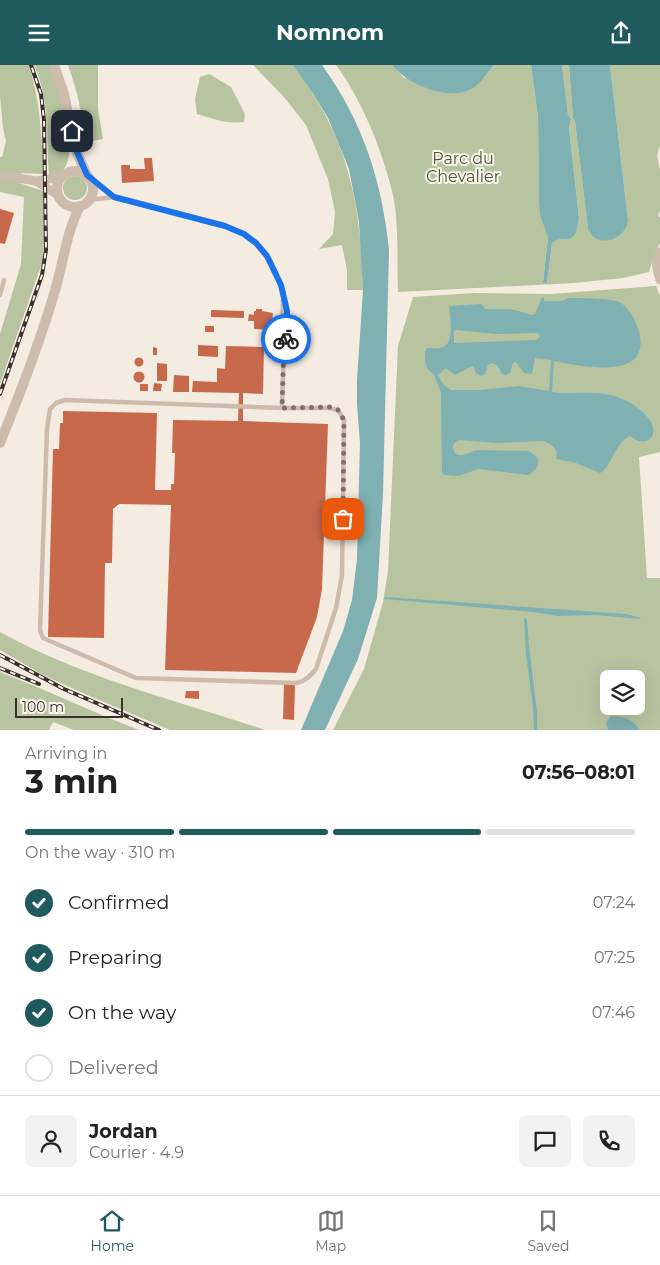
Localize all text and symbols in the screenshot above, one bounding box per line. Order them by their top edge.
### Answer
icon: menu [25,19,53,47]
text: Nomnom [276,19,384,46]
icon: share [607,19,635,47]
pin [51,110,93,152]
icon: home [58,117,86,145]
park label: Parc du Chevalier [426,149,500,186]
courier [261,314,311,364]
icon: bike [272,325,300,353]
pin [322,498,364,540]
icon: bag [329,505,357,533]
map controls [600,670,645,715]
button: layers [600,670,645,715]
scale bar [15,695,122,718]
text: 100 m [22,698,64,716]
text: Arriving in [25,744,107,763]
text: 07:56–08:01 [522,761,635,784]
text: 3 min [25,762,118,801]
text: On the way · 310 m [25,843,175,862]
icon: check [25,889,53,917]
text: Confirmed [68,891,169,914]
text: 07:24 [593,893,635,912]
icon: check [25,944,53,972]
text: Preparing [68,946,163,969]
text: 07:25 [594,948,635,967]
icon: check [25,999,53,1027]
text: On the way [68,1001,176,1024]
text: 07:46 [592,1003,635,1022]
text: Delivered [68,1056,159,1079]
button: person [25,1115,77,1167]
button: chat [519,1115,571,1167]
button: phone [583,1115,635,1167]
text: Jordan [89,1120,158,1143]
text: Courier · 4.9 [89,1143,184,1162]
tab: Home [91,1207,134,1255]
tab: Map [315,1207,346,1255]
tab: Saved [527,1207,569,1255]

